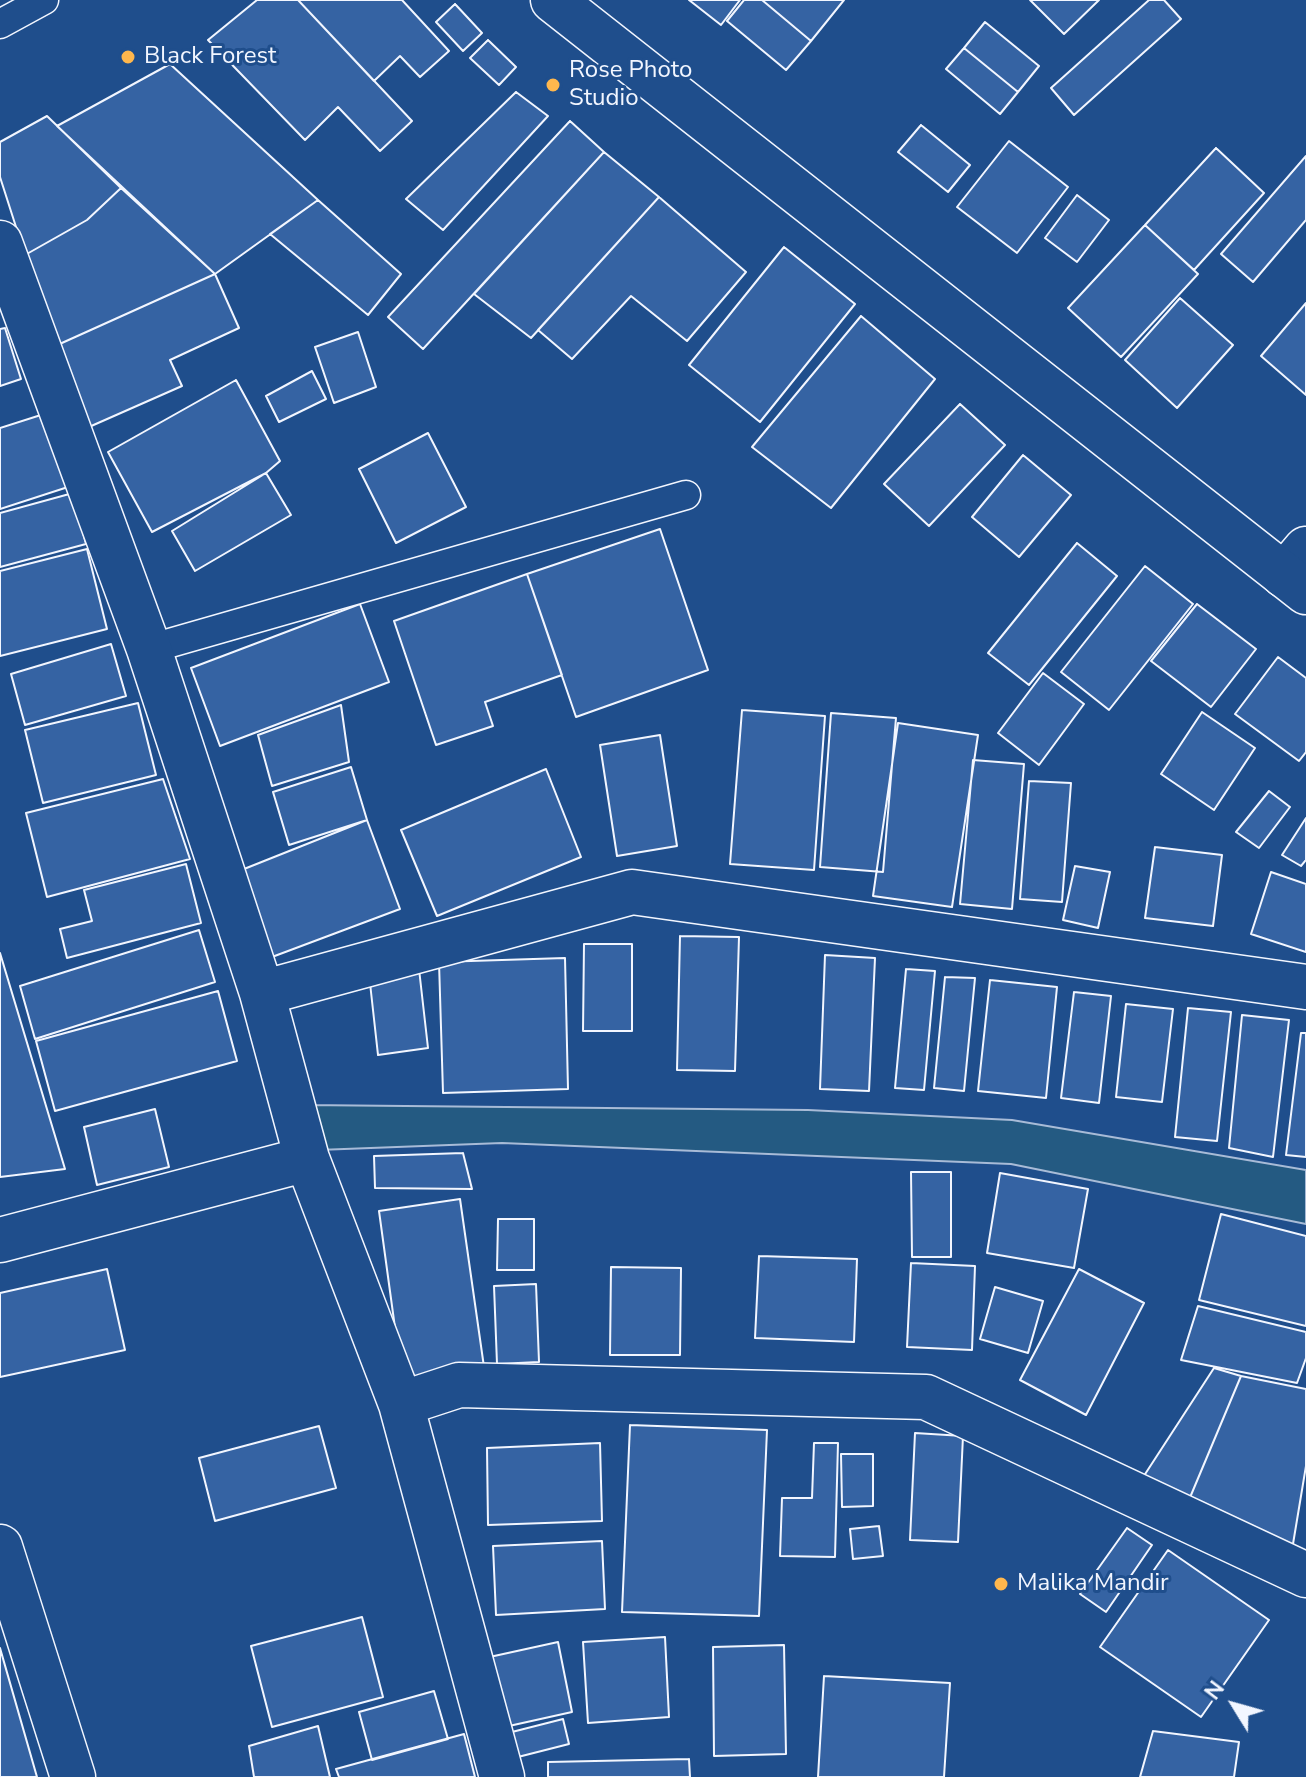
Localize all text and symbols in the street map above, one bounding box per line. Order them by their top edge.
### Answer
place label: Black Forest [144,43,276,71]
marker: Black Forest [119,48,137,66]
place label: Rose Photo Studio [569,57,692,113]
marker: Rose Photo Studio [544,76,562,94]
place label: Malika Mandir [1017,1570,1169,1598]
marker: Malika Mandir [992,1575,1010,1593]
north arrow [1194,1665,1274,1745]
text: N [1198,1675,1232,1706]

